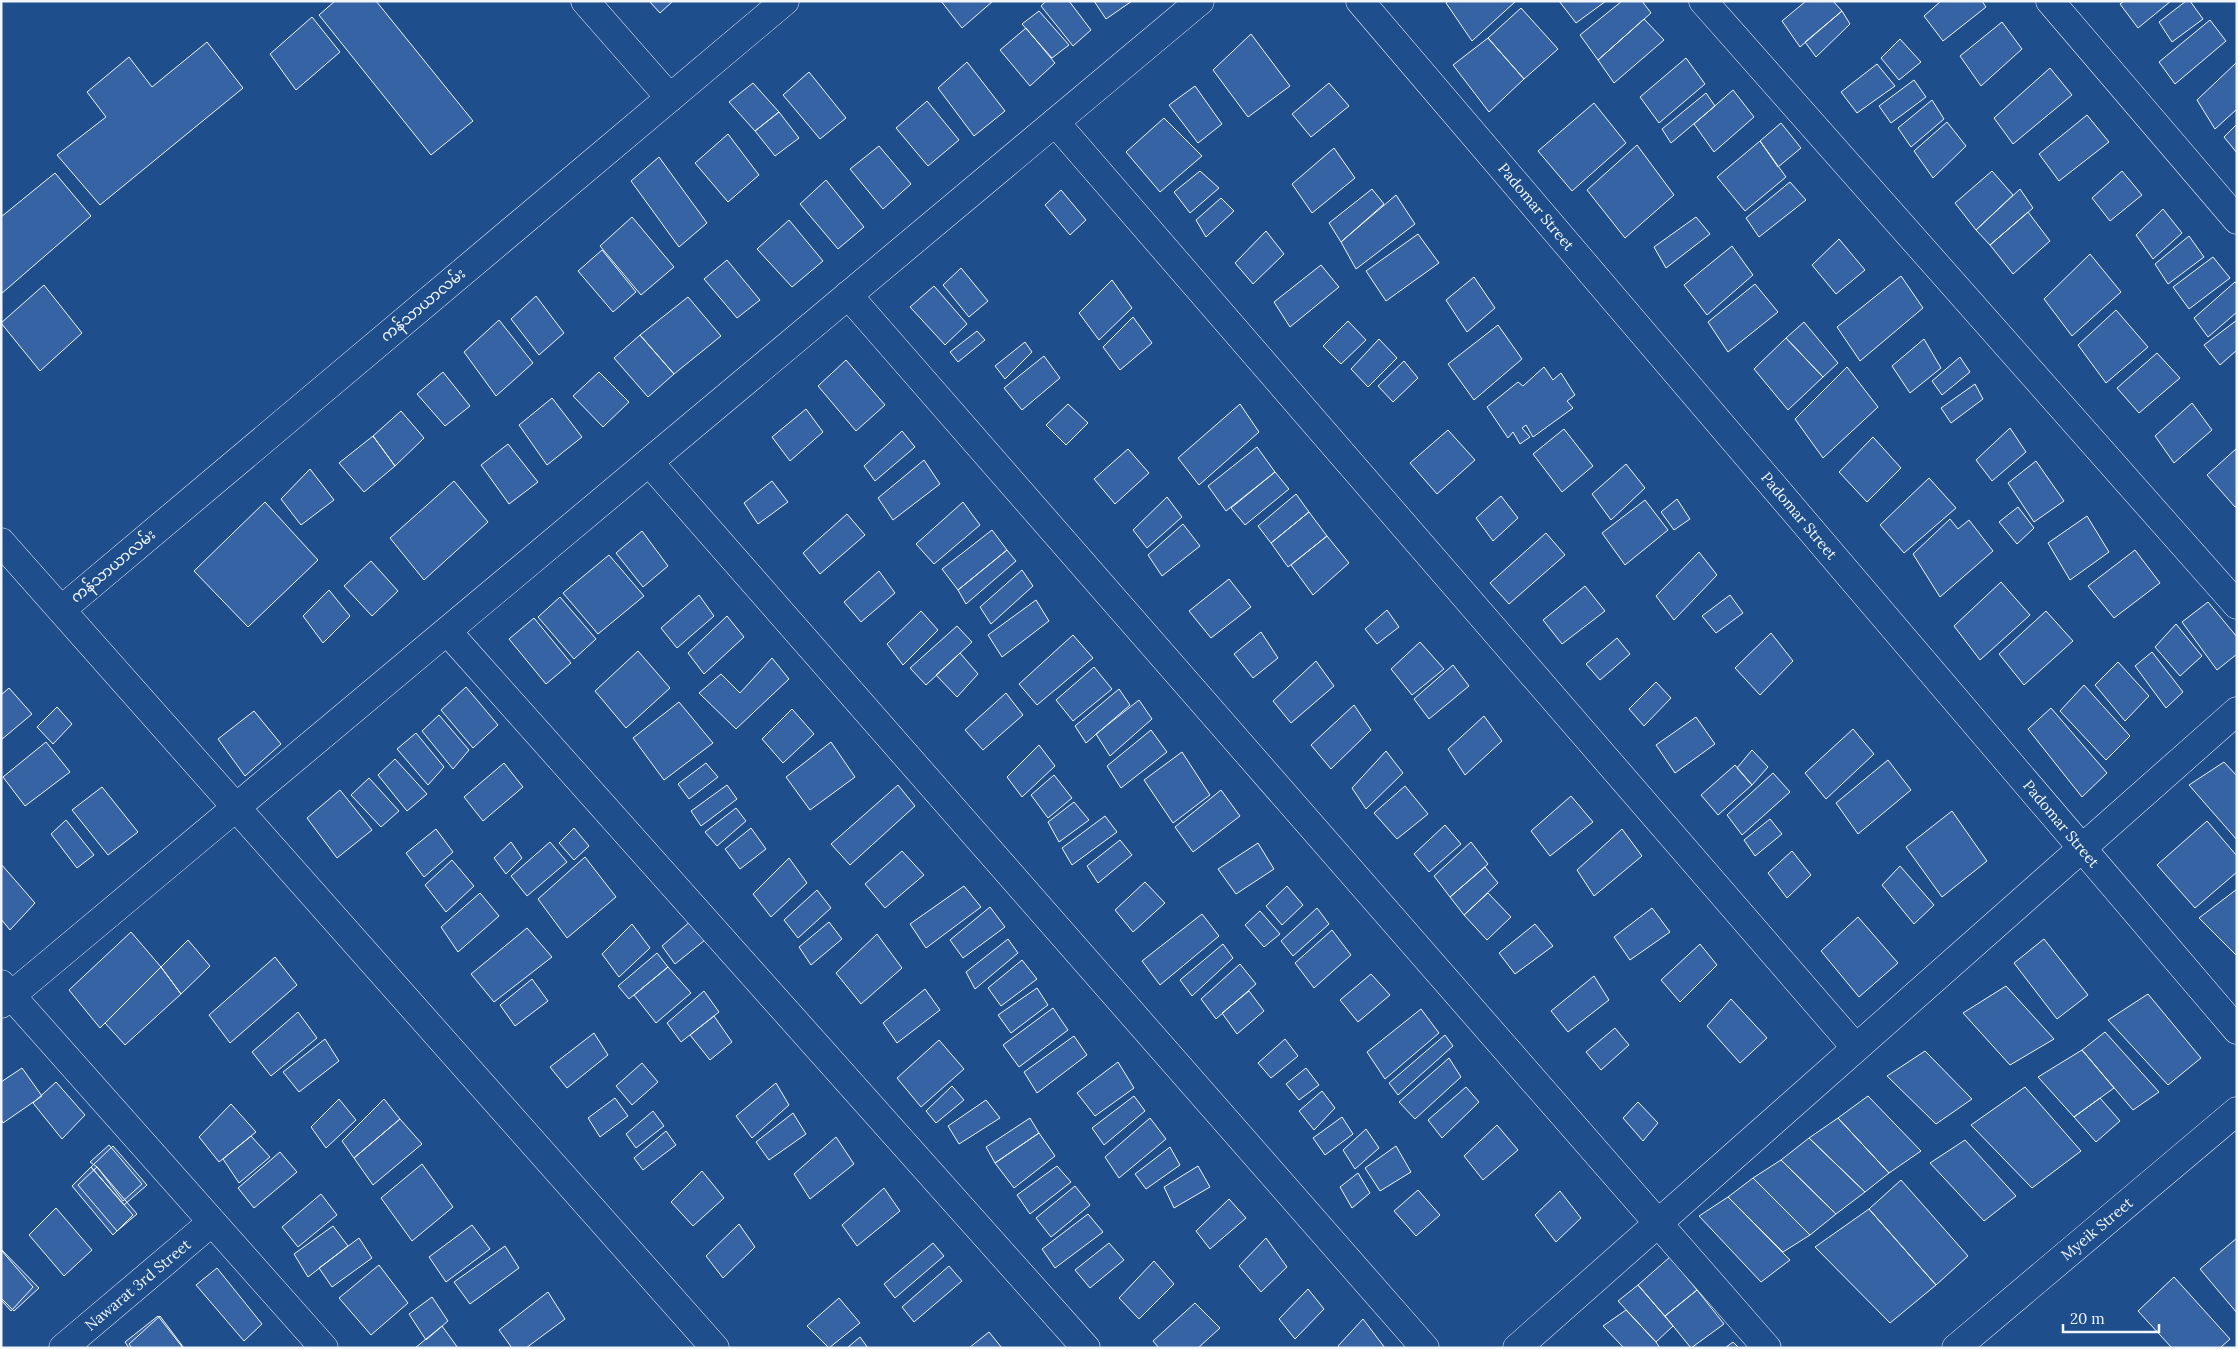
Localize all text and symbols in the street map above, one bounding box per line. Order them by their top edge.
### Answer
street label: Padomar Street [1494,159,1579,255]
street label: ကန်သာယာလမ်း [376,264,471,348]
street label: Padomar Street [1757,468,1842,564]
street label: ကန်သာယာလမ်း [66,525,161,609]
street label: Padomar Street [2019,776,2104,872]
street label: Myeik Street [2057,1193,2137,1264]
street label: Nawarat 3rd Street [81,1235,195,1334]
scale bar [2063,1302,2159,1334]
text: 20 m [2070,1309,2105,1328]

